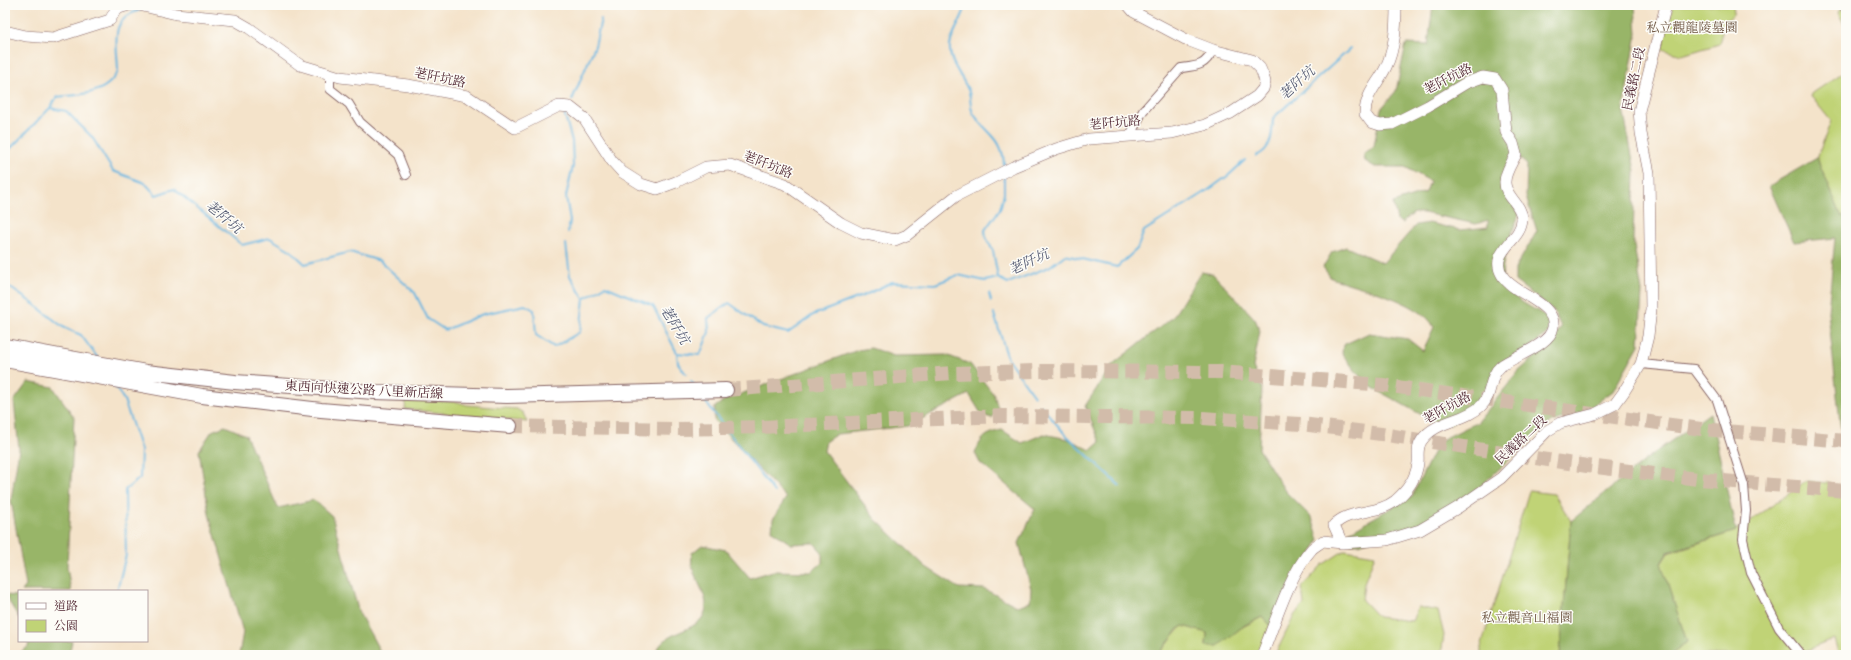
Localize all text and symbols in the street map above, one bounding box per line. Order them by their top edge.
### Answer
park label: 私立觀龍陵墓園 [1646,20,1738,36]
street label: 民義路二段 [1619,46,1649,112]
street label: 荖阡坑路 [1421,60,1475,98]
water label: 荖阡坑 [1276,61,1320,103]
street label: 荖阡坑路 [413,65,467,91]
street label: 荖阡坑路 [1088,113,1142,133]
street label: 荖阡坑路 [741,148,795,182]
water label: 荖阡坑 [202,197,247,238]
water label: 荖阡坑 [1006,245,1053,279]
water label: 荖阡坑 [657,303,694,349]
street label: 東西向快速公路 八里新店線 [284,378,444,402]
street label: 荖阡坑路 [1420,388,1474,428]
street label: 民義路二段 [1492,412,1550,468]
legend [18,590,148,642]
text: 道路 [54,599,78,614]
park label: 私立觀音山福園 [1481,610,1573,626]
text: 公園 [54,619,78,634]

